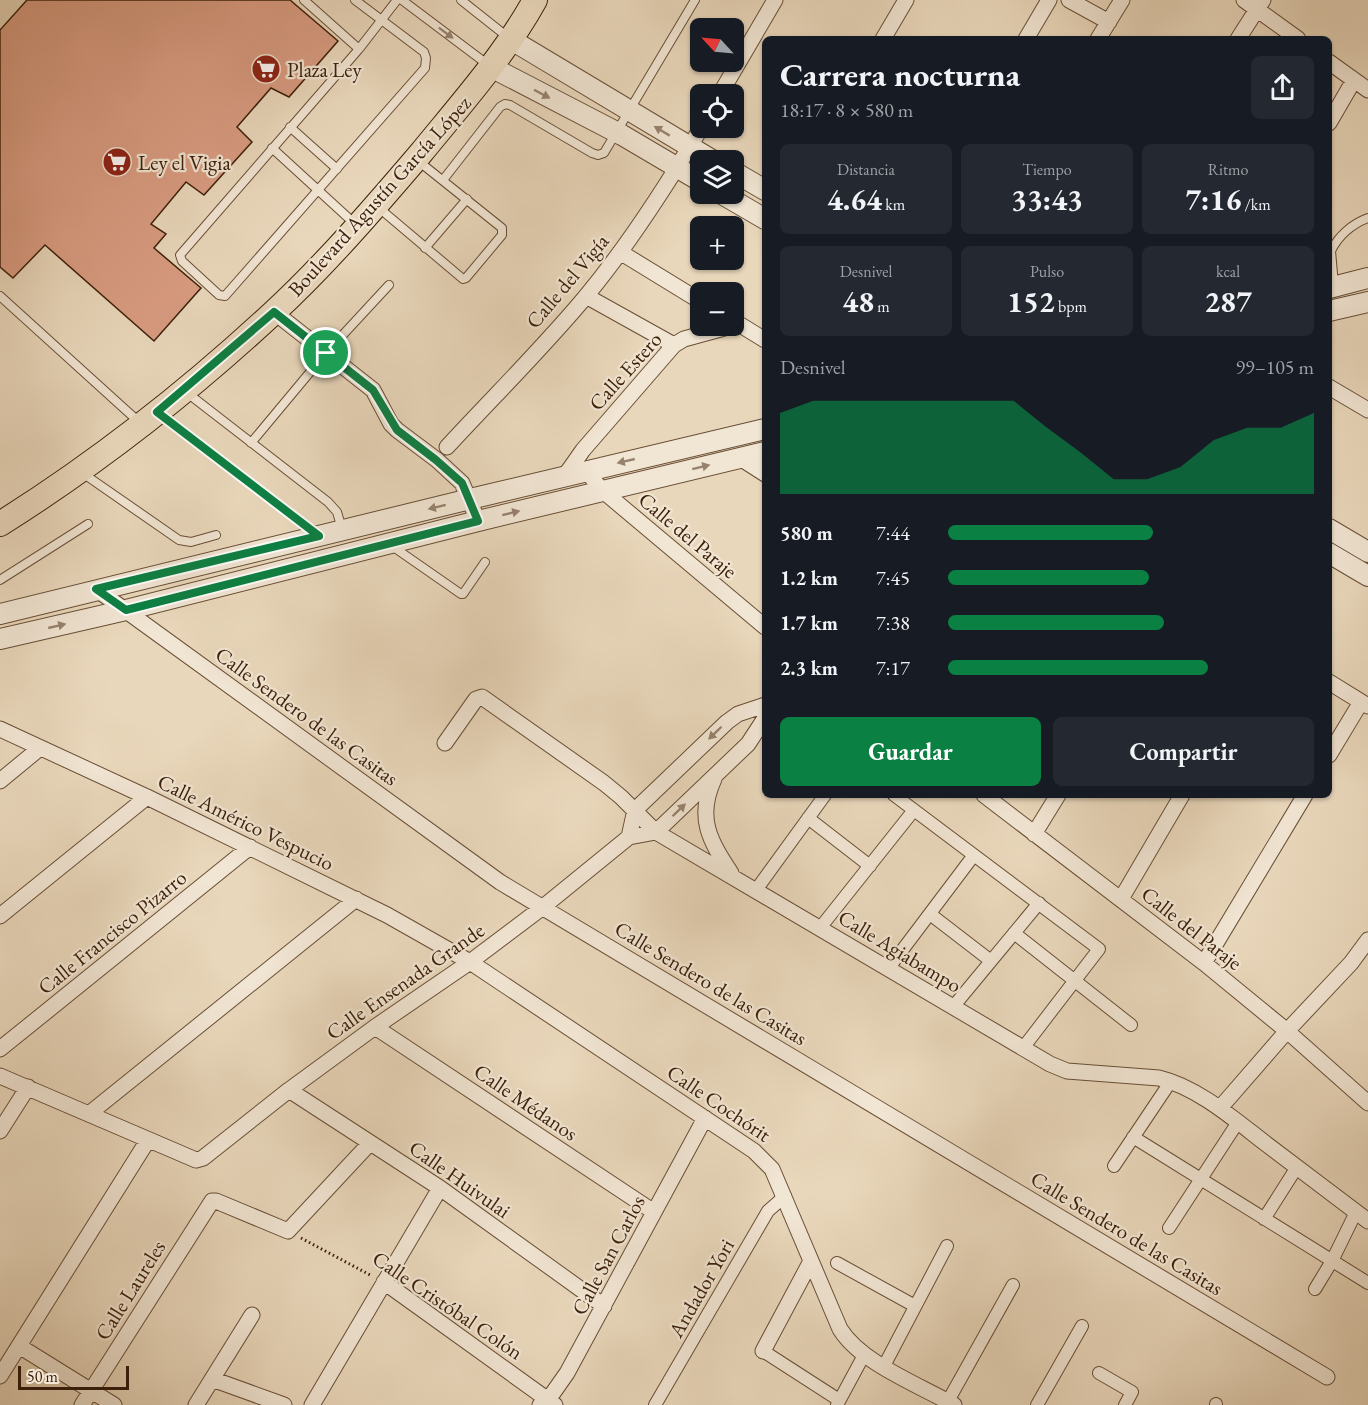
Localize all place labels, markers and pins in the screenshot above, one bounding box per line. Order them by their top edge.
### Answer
supermarket icon: Plaza Ley [250,53,282,85]
place label: Plaza Ley [287,56,363,83]
supermarket icon: Ley el Vigia [101,146,133,178]
place label: Ley el Vigia [138,149,231,176]
pin [300,327,351,378]

